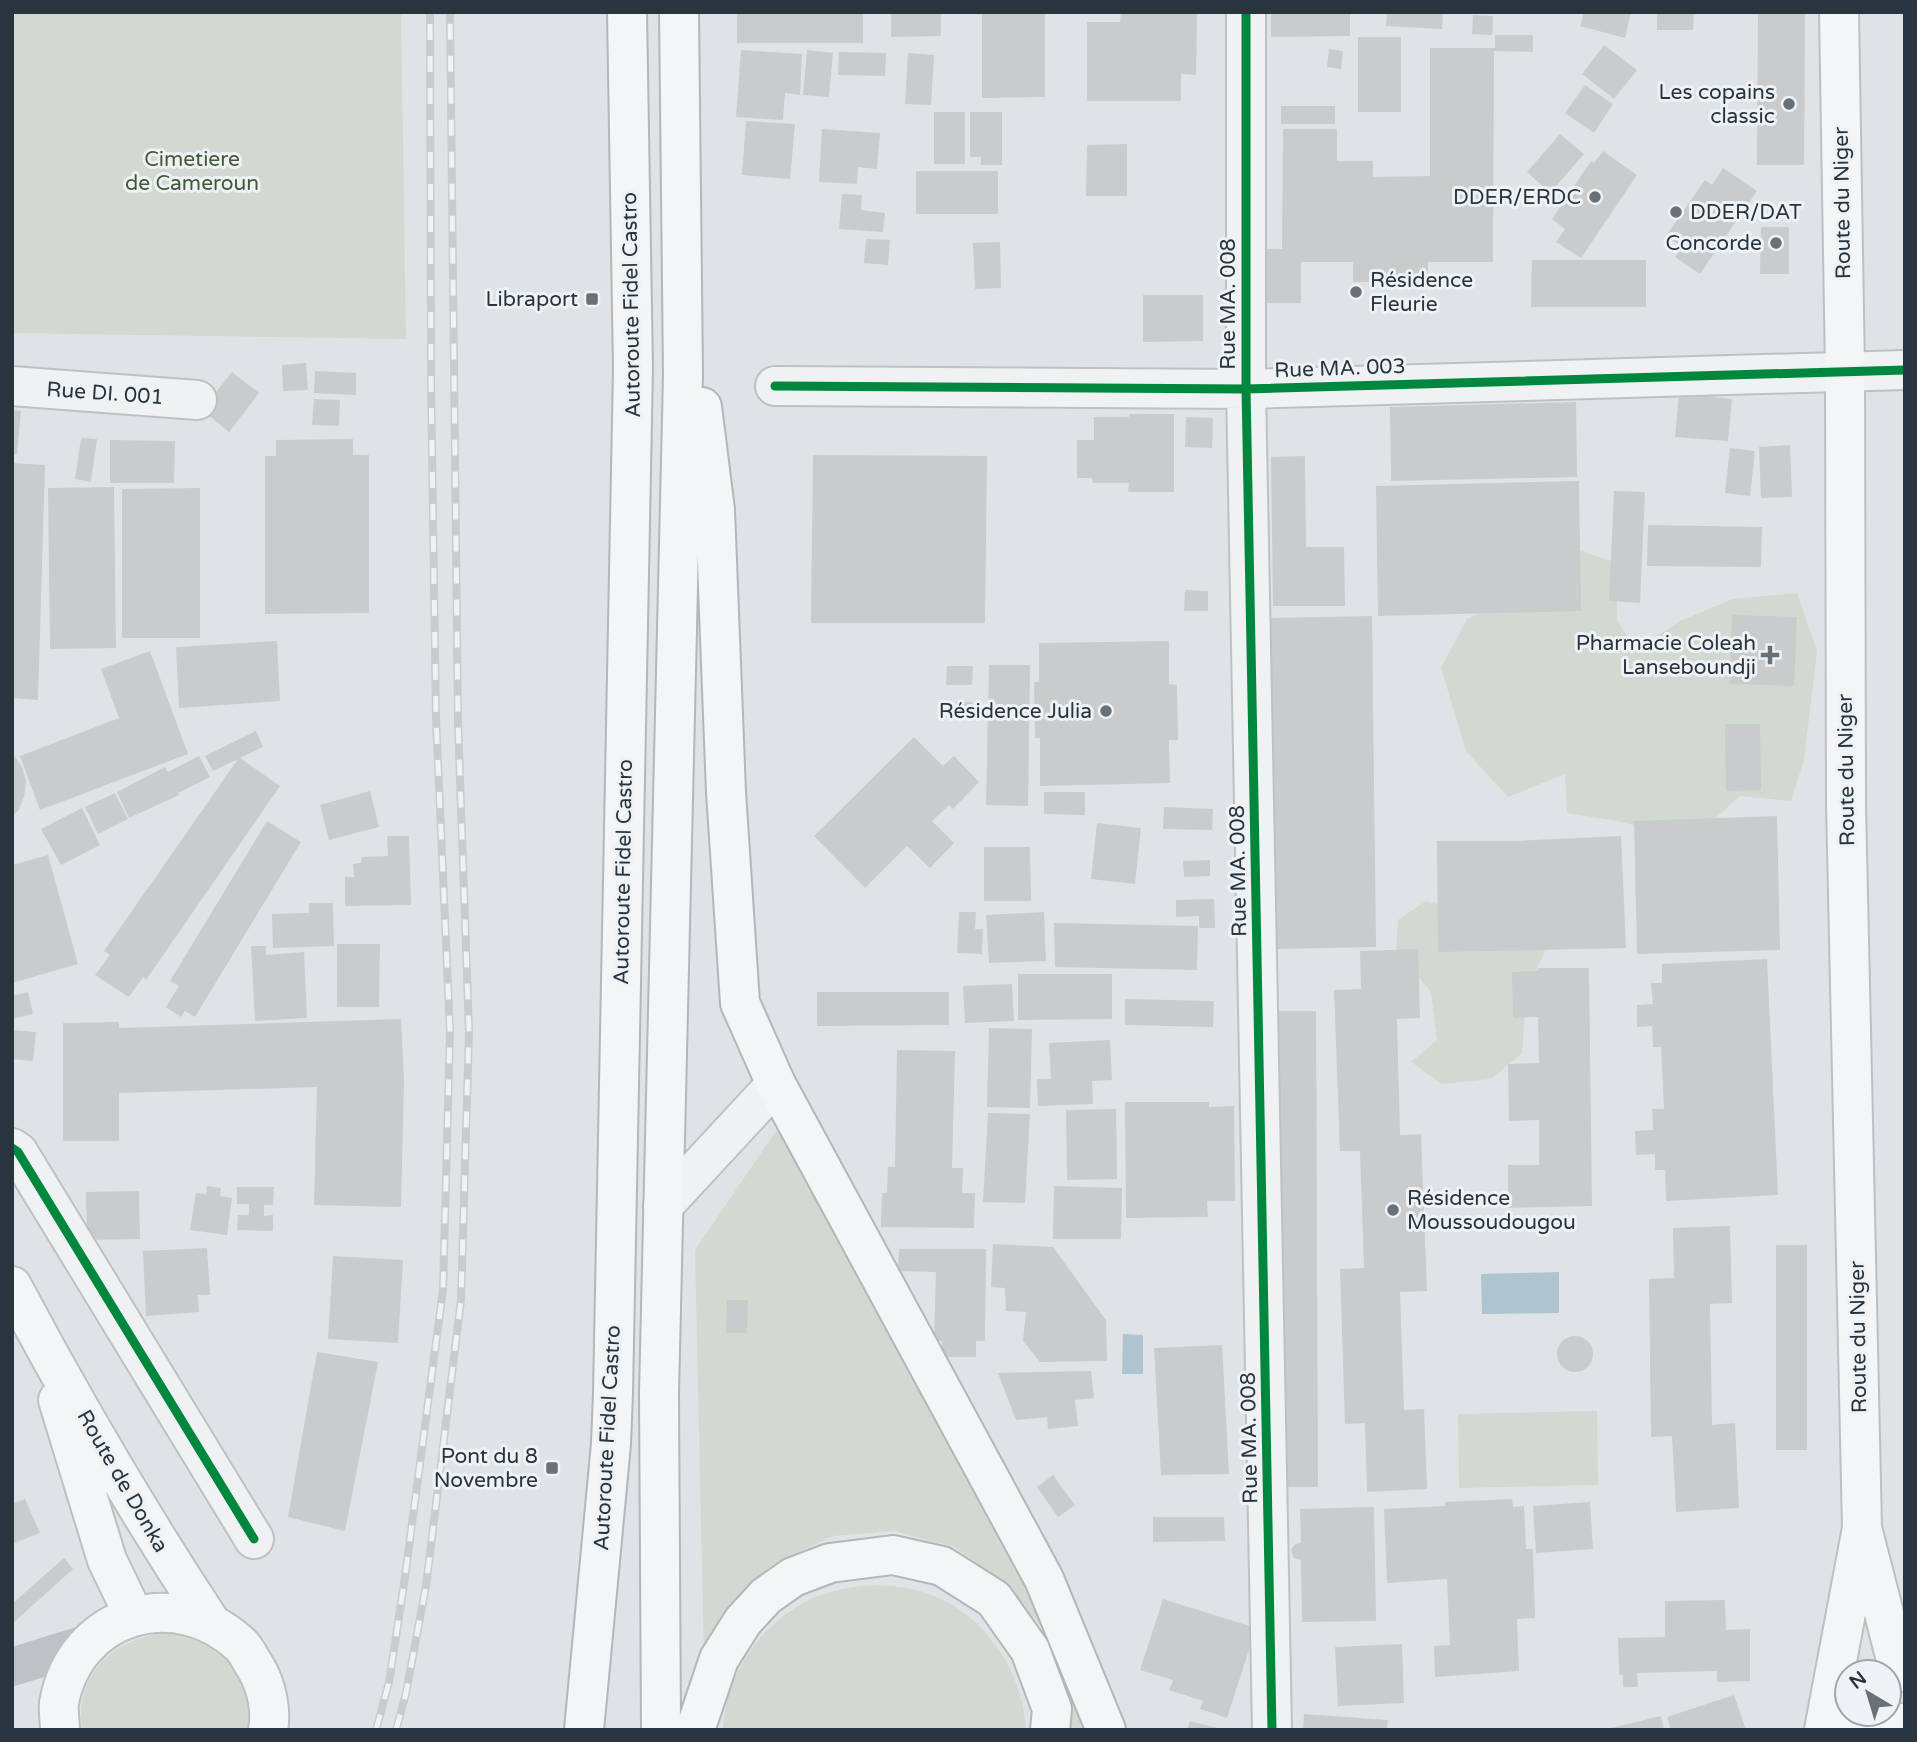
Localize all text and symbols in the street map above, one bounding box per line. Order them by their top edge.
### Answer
place label: Les copains classic [1658,80,1775,129]
marker: Les copains classic [1781,96,1797,112]
street label: Route du Niger [1829,127,1856,279]
park label: Cimetiere de Cameroun [125,147,259,196]
place label: DDER/ERDC [1453,185,1581,210]
marker: DDER/ERDC [1587,189,1603,205]
street label: Autoroute Fidel Castro [617,192,646,418]
place label: DDER/DAT [1690,200,1802,225]
marker: DDER/DAT [1668,204,1684,220]
place label: Concorde [1665,231,1762,256]
marker: Concorde [1768,235,1784,251]
street label: Rue MA. 008 [1216,238,1241,370]
place label: Résidence Fleurie [1370,268,1473,317]
marker: Résidence Fleurie [1348,284,1364,300]
place label: Libraport [485,287,578,312]
marker: Libraport [584,291,600,307]
street label: Rue MA. 003 [1274,354,1406,383]
street label: Rue DI. 001 [46,377,164,410]
place label: Pharmacie Coleah Lanseboundji [1576,631,1756,680]
marker: Pharmacie Coleah Lanseboundji [1762,647,1778,663]
street label: Route du Niger [1833,694,1860,846]
place label: Résidence Julia [939,699,1092,724]
marker: Résidence Julia [1098,703,1114,719]
street label: Autoroute Fidel Castro [609,759,638,985]
street label: Rue MA. 008 [1225,805,1252,937]
place label: Résidence Moussoudougou [1407,1186,1576,1235]
marker: Résidence Moussoudougou [1385,1202,1401,1218]
street label: Route du Niger [1845,1261,1872,1413]
street label: Autoroute Fidel Castro [589,1325,626,1551]
street label: Rue MA. 008 [1236,1372,1263,1504]
street label: Route de Donka [72,1406,173,1557]
place label: Pont du 8 Novembre [434,1444,538,1493]
marker: Pont du 8 Novembre [544,1460,560,1476]
north arrow [1833,1658,1903,1728]
text: N [1845,1667,1871,1694]

